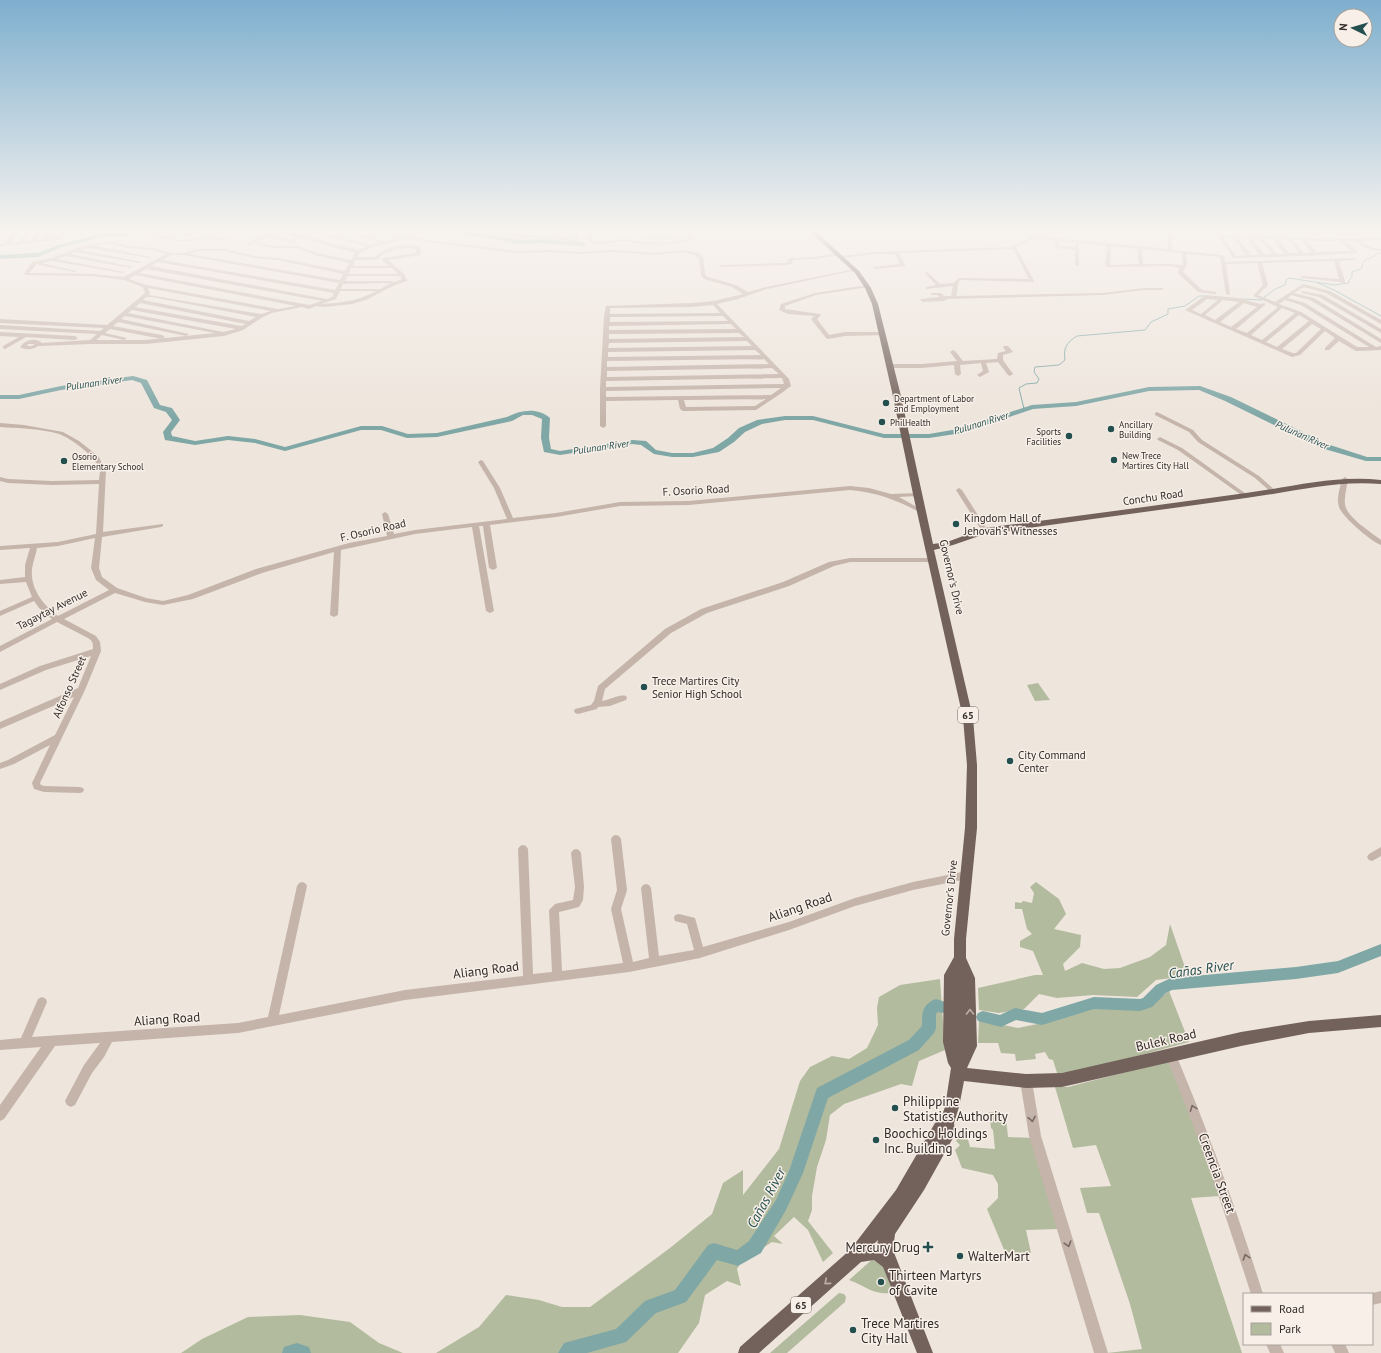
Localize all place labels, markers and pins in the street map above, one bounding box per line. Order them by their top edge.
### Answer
place label: Department of Labor and Employment [894,393,974,414]
marker: Department of Labor and Employment [881,398,891,408]
marker: PhilHealth [877,417,887,427]
place label: PhilHealth [890,417,931,428]
place label: Ancillary Building [1119,419,1153,440]
marker: Ancillary Building [1106,424,1116,434]
place label: Sports Facilities [1027,426,1061,447]
marker: Sports Facilities [1064,431,1074,441]
place label: New Trece Martires City Hall [1122,450,1189,471]
place label: Osorio Elementary School [72,451,144,472]
marker: New Trece Martires City Hall [1109,455,1119,465]
marker: Osorio Elementary School [59,456,69,466]
place label: Kingdom Hall of Jehovah's Witnesses [963,511,1058,538]
marker: Kingdom Hall of Jehovah's Witnesses [951,519,961,529]
place label: Trece Martires City Senior High School [652,674,743,701]
marker: Trece Martires City Senior High School [639,682,649,692]
place label: City Command Center [1018,748,1086,775]
marker: City Command Center [1005,756,1015,766]
place label: Philippine Statistics Authority [903,1093,1008,1125]
marker: Philippine Statistics Authority [890,1103,900,1113]
place label: Boochico Holdings Inc. Building [884,1125,988,1157]
marker: Boochico Holdings Inc. Building [871,1135,881,1145]
place label: Mercury Drug [845,1239,920,1256]
marker: Mercury Drug [923,1242,933,1252]
place label: WalterMart [968,1248,1030,1265]
marker: WalterMart [955,1251,965,1261]
place label: Thirteen Martyrs of Cavite [889,1267,981,1299]
marker: Thirteen Martyrs of Cavite [876,1277,886,1287]
place label: Trece Martires City Hall [861,1315,939,1347]
marker: Trece Martires City Hall [848,1325,858,1335]

